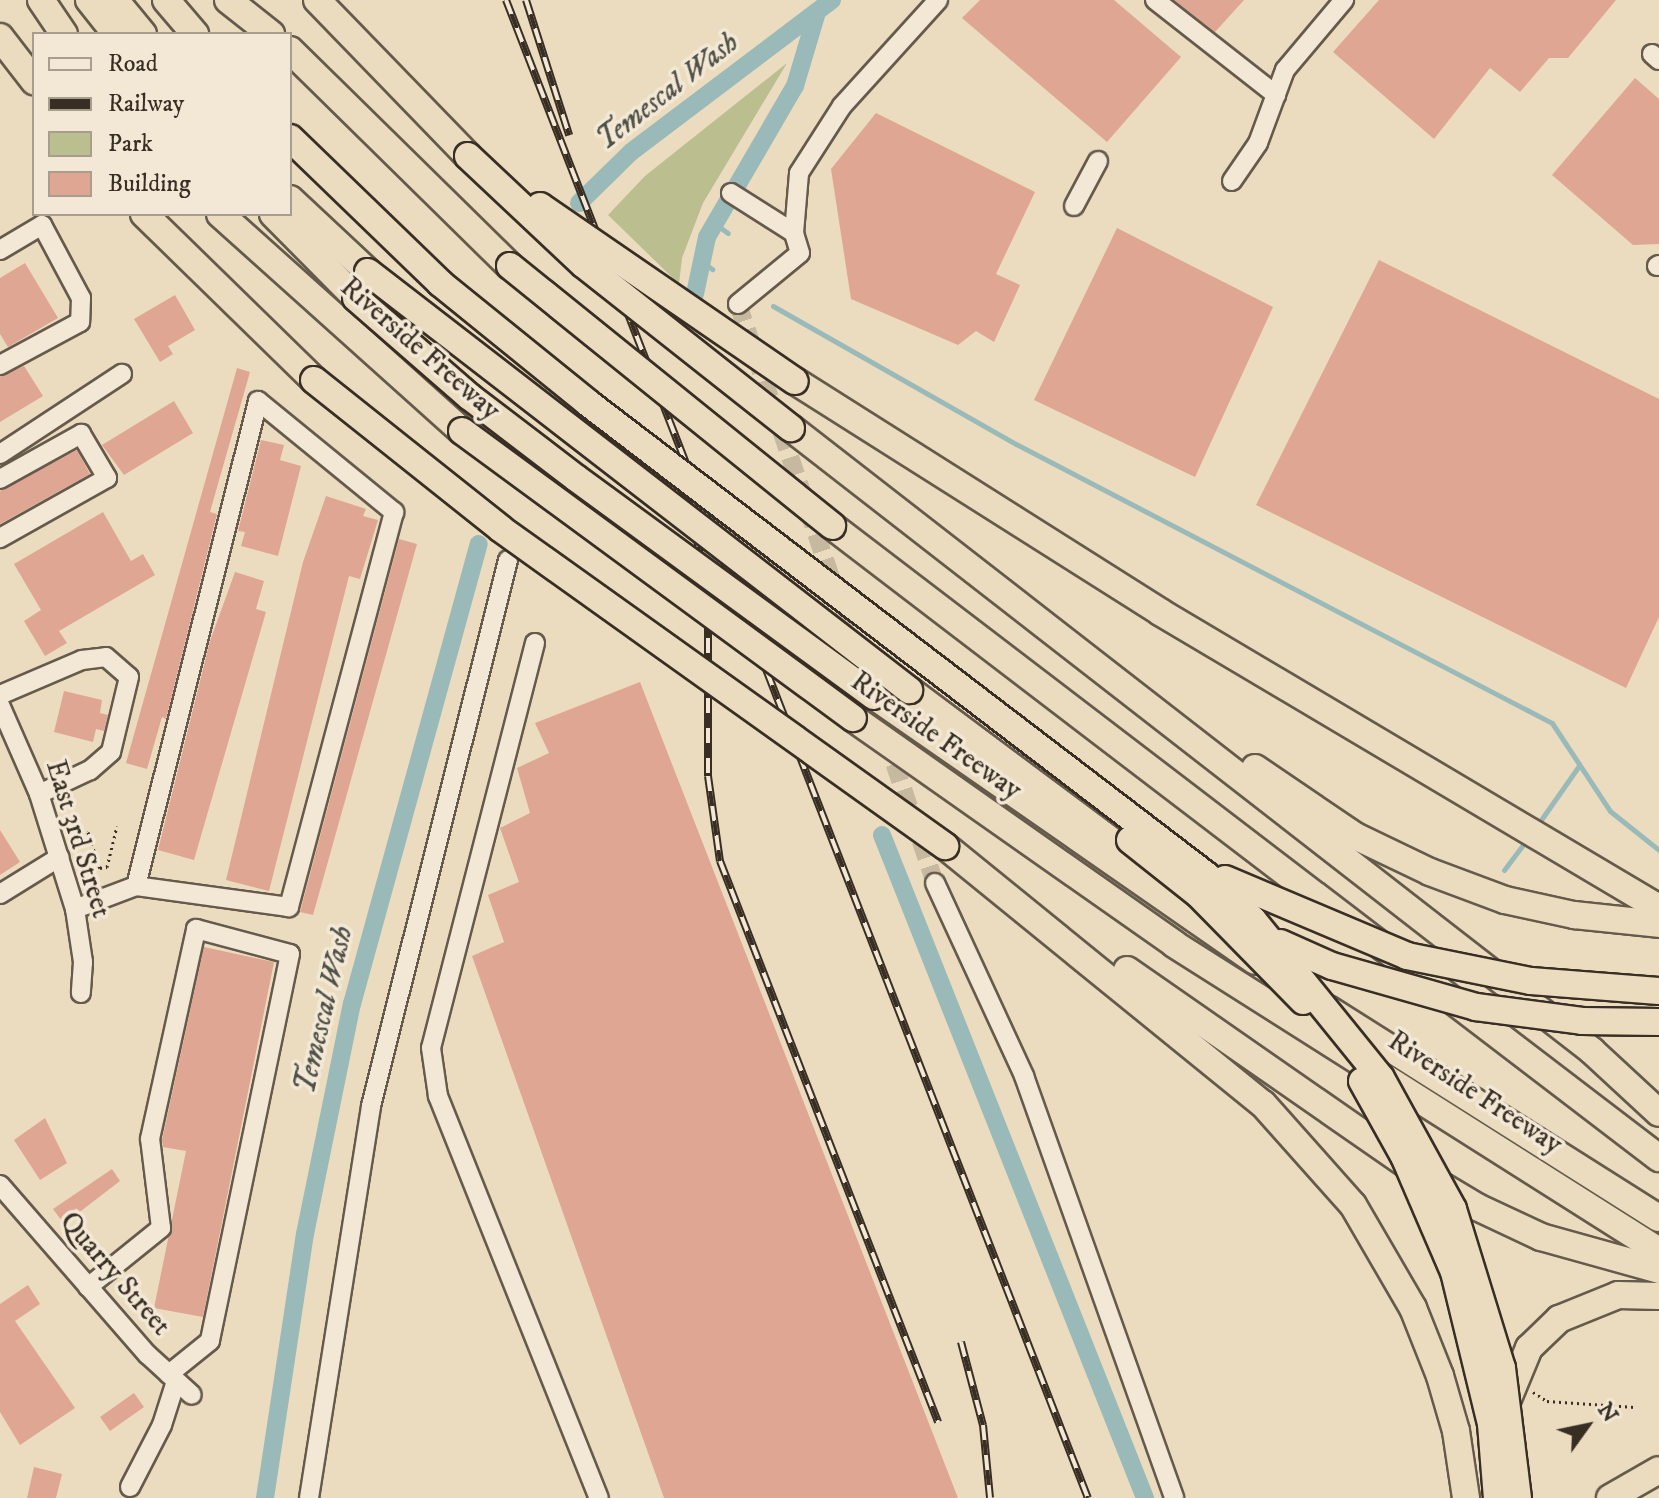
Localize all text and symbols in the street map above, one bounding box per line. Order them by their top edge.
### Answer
water label: Temescal Wash [590,25,746,159]
legend [32,32,292,216]
text: Road [108,49,158,79]
text: Railway [108,89,184,119]
text: Park [108,129,153,159]
text: Building [108,169,191,199]
street label: Riverside Freeway [333,271,507,427]
street label: Riverside Freeway [844,665,1028,807]
street label: East 3rd Street [38,756,118,922]
water label: Temescal Wash [288,923,362,1097]
street label: Riverside Freeway [1382,1024,1568,1162]
street label: Quarry Street [52,1205,178,1343]
north arrow [1547,1386,1627,1466]
text: N [1591,1398,1624,1428]

